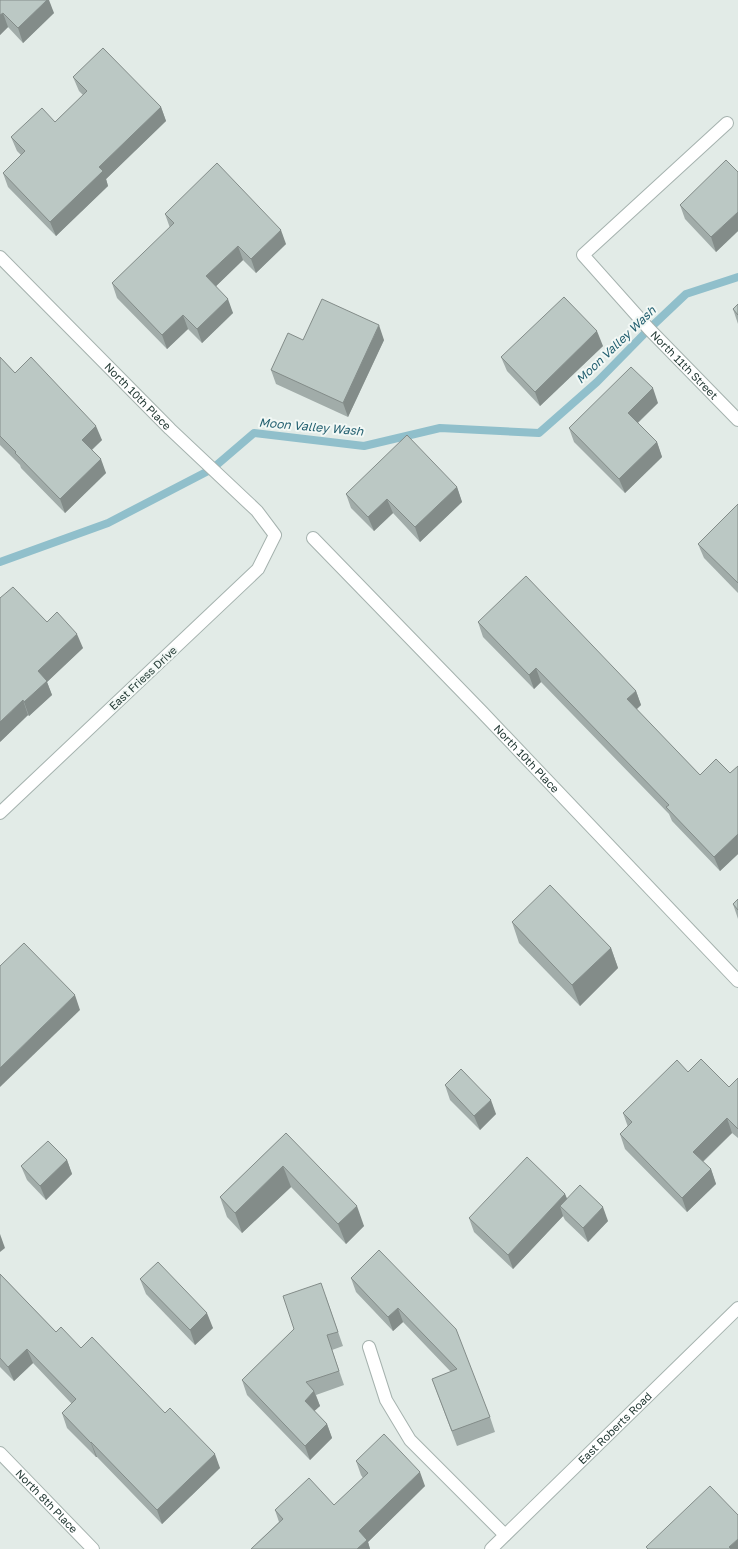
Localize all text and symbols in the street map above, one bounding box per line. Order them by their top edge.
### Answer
water label: Moon Valley Wash [573,302,659,386]
street label: North 11th Street [648,328,721,402]
street label: North 10th Place [102,360,174,432]
water label: Moon Valley Wash [258,414,364,439]
street label: East Friess Drive [106,643,179,712]
street label: North 10th Place [491,722,562,795]
street label: East Roberts Road [575,1389,654,1467]
street label: North 8th Place [13,1466,81,1535]

